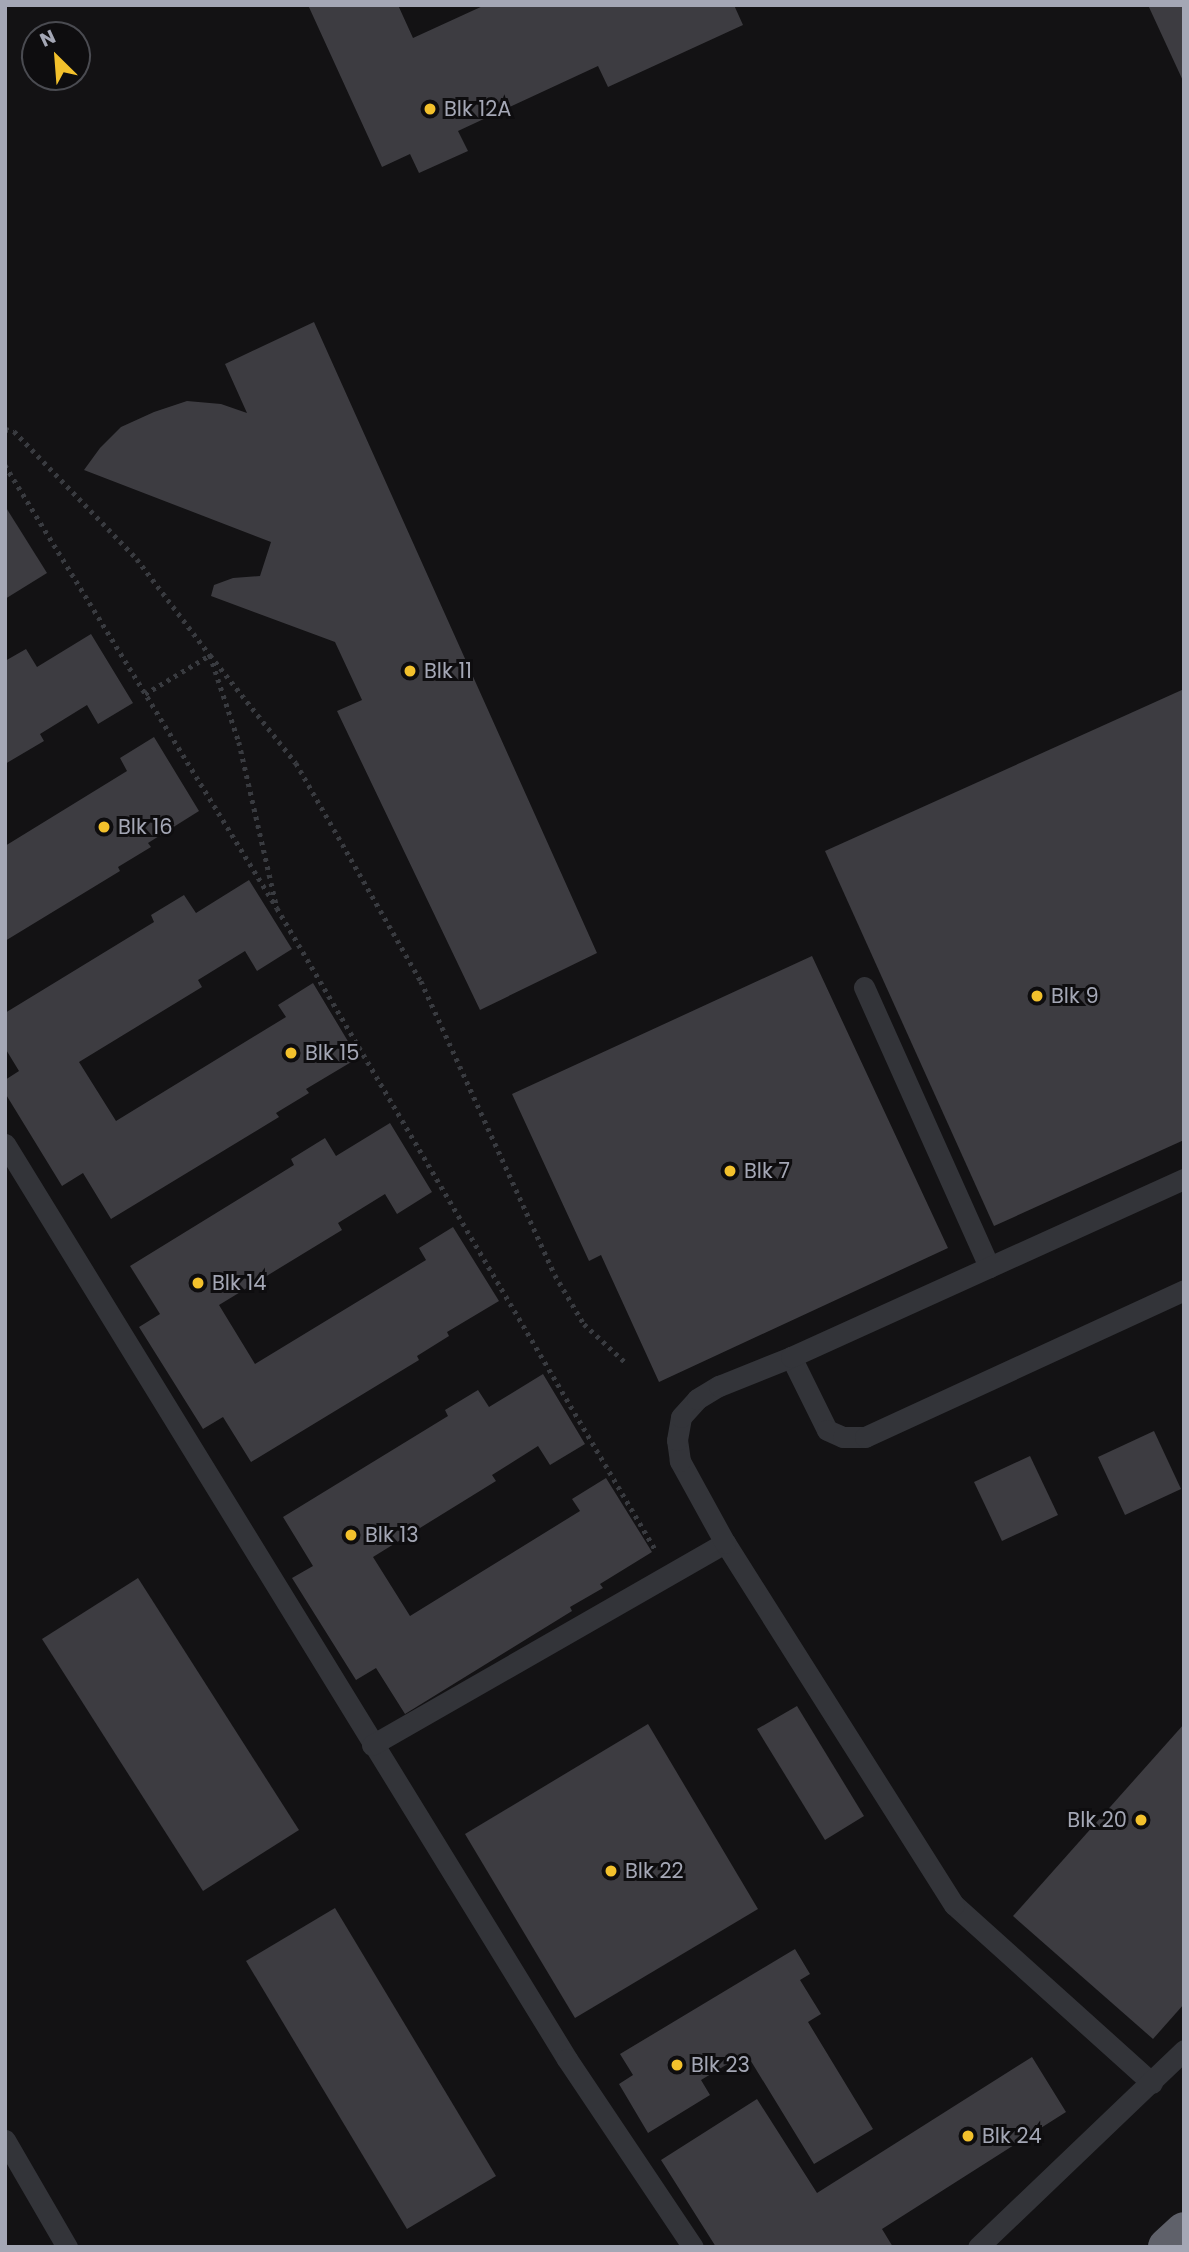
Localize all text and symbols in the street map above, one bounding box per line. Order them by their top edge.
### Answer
north arrow [21,21,91,91]
text: N [36,23,60,54]
place label: Blk 12A [444,96,511,122]
marker: Blk 12A [422,101,438,117]
place label: Blk 11 [424,658,472,684]
marker: Blk 11 [402,663,418,679]
place label: Blk 16 [118,814,173,840]
marker: Blk 16 [96,819,112,835]
place label: Blk 9 [1051,983,1099,1009]
marker: Blk 9 [1029,988,1045,1004]
place label: Blk 15 [305,1040,359,1066]
marker: Blk 15 [283,1045,299,1061]
place label: Blk 7 [744,1158,790,1184]
marker: Blk 7 [722,1163,738,1179]
place label: Blk 14 [212,1270,266,1296]
marker: Blk 14 [190,1275,206,1291]
place label: Blk 13 [365,1522,419,1548]
marker: Blk 13 [343,1527,359,1543]
place label: Blk 20 [1067,1807,1127,1833]
marker: Blk 20 [1133,1812,1149,1828]
place label: Blk 22 [625,1858,684,1884]
marker: Blk 22 [603,1863,619,1879]
place label: Blk 23 [691,2052,750,2078]
marker: Blk 23 [669,2057,685,2073]
place label: Blk 24 [982,2123,1042,2149]
marker: Blk 24 [960,2128,976,2144]

